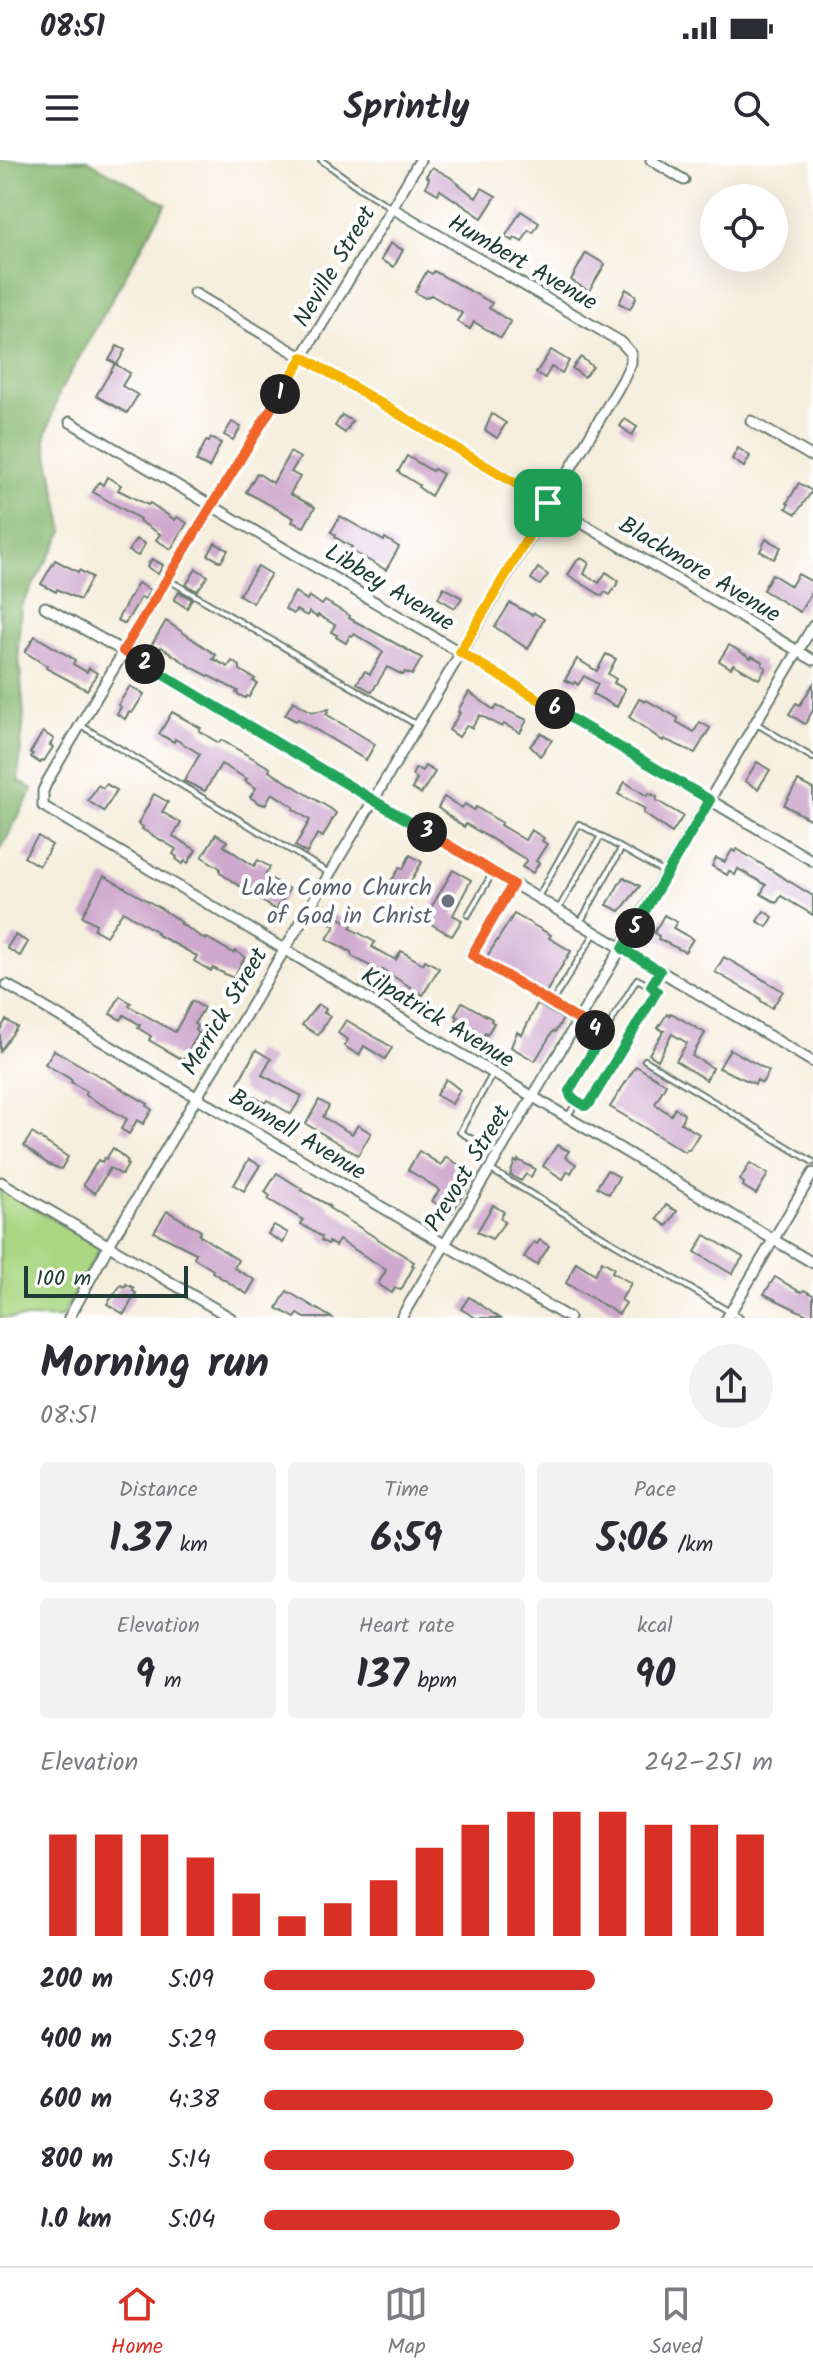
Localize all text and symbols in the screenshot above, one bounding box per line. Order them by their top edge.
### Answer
text: 08:51 [40,4,105,52]
text: Sprintly [343,80,470,137]
icon: menu [40,86,84,130]
icon: search [729,86,773,130]
map controls [700,184,788,272]
button: locate [700,184,788,272]
street label: Neville Street [284,198,387,335]
street label: Humbert Avenue [440,205,605,322]
pin: 1 [260,374,300,414]
text: 1 [277,376,283,411]
pin [514,469,582,537]
icon: arrive [526,481,570,525]
street label: Blackmore Avenue [611,506,788,634]
street label: Libbey Avenue [316,534,462,643]
pin: 2 [125,644,165,684]
text: 2 [139,646,151,681]
pin: 6 [535,689,575,729]
text: 6 [549,691,561,726]
pin: 3 [407,812,447,852]
text: 3 [421,814,433,849]
place label: Lake Como Church of God in Christ [241,869,433,936]
marker: Lake Como Church of God in Christ [439,892,457,910]
pin: 5 [615,908,655,948]
text: 5 [629,910,641,945]
street label: Merrick Street [172,940,279,1083]
street label: Kilpatrick Avenue [353,957,522,1080]
pin: 4 [575,1010,615,1050]
text: 4 [589,1012,601,1047]
street label: Bonnell Avenue [221,1079,374,1192]
street label: Prevost Street [415,1097,522,1240]
scale bar [24,1262,188,1298]
text: 100 m [36,1262,91,1297]
text: Morning run [40,1330,269,1400]
button: share [689,1344,773,1428]
text: 08:51 [40,1395,97,1437]
text: Distance [119,1473,198,1508]
text: Time [384,1473,429,1508]
text: Pace [634,1473,676,1508]
text: 1.37 [109,1508,171,1572]
text: 6:59 [370,1508,442,1572]
text: 5:06 [596,1508,669,1572]
text: km [171,1528,208,1563]
text: /km [669,1528,713,1563]
text: Elevation [117,1609,200,1644]
text: Heart rate [359,1609,454,1644]
text: kcal [637,1609,673,1644]
text: 9 [135,1644,155,1708]
text: 137 [356,1644,409,1708]
text: 90 [634,1644,675,1708]
text: m [155,1664,181,1699]
text: bpm [409,1664,457,1699]
text: Elevation [40,1742,138,1784]
text: 242–251 m [644,1742,773,1784]
text: 200 m [40,1959,113,2001]
text: 5:09 [168,1959,214,2001]
text: 400 m [40,2019,112,2061]
text: 5:29 [168,2019,216,2061]
text: 600 m [40,2079,112,2121]
text: 4:38 [168,2079,219,2121]
text: 800 m [40,2139,113,2181]
text: 5:14 [168,2139,211,2181]
text: 1.0 km [40,2199,111,2241]
text: 5:04 [168,2199,216,2241]
tab: Home [111,2282,163,2365]
tab: Map [384,2282,428,2365]
tab: Saved [650,2282,702,2365]

